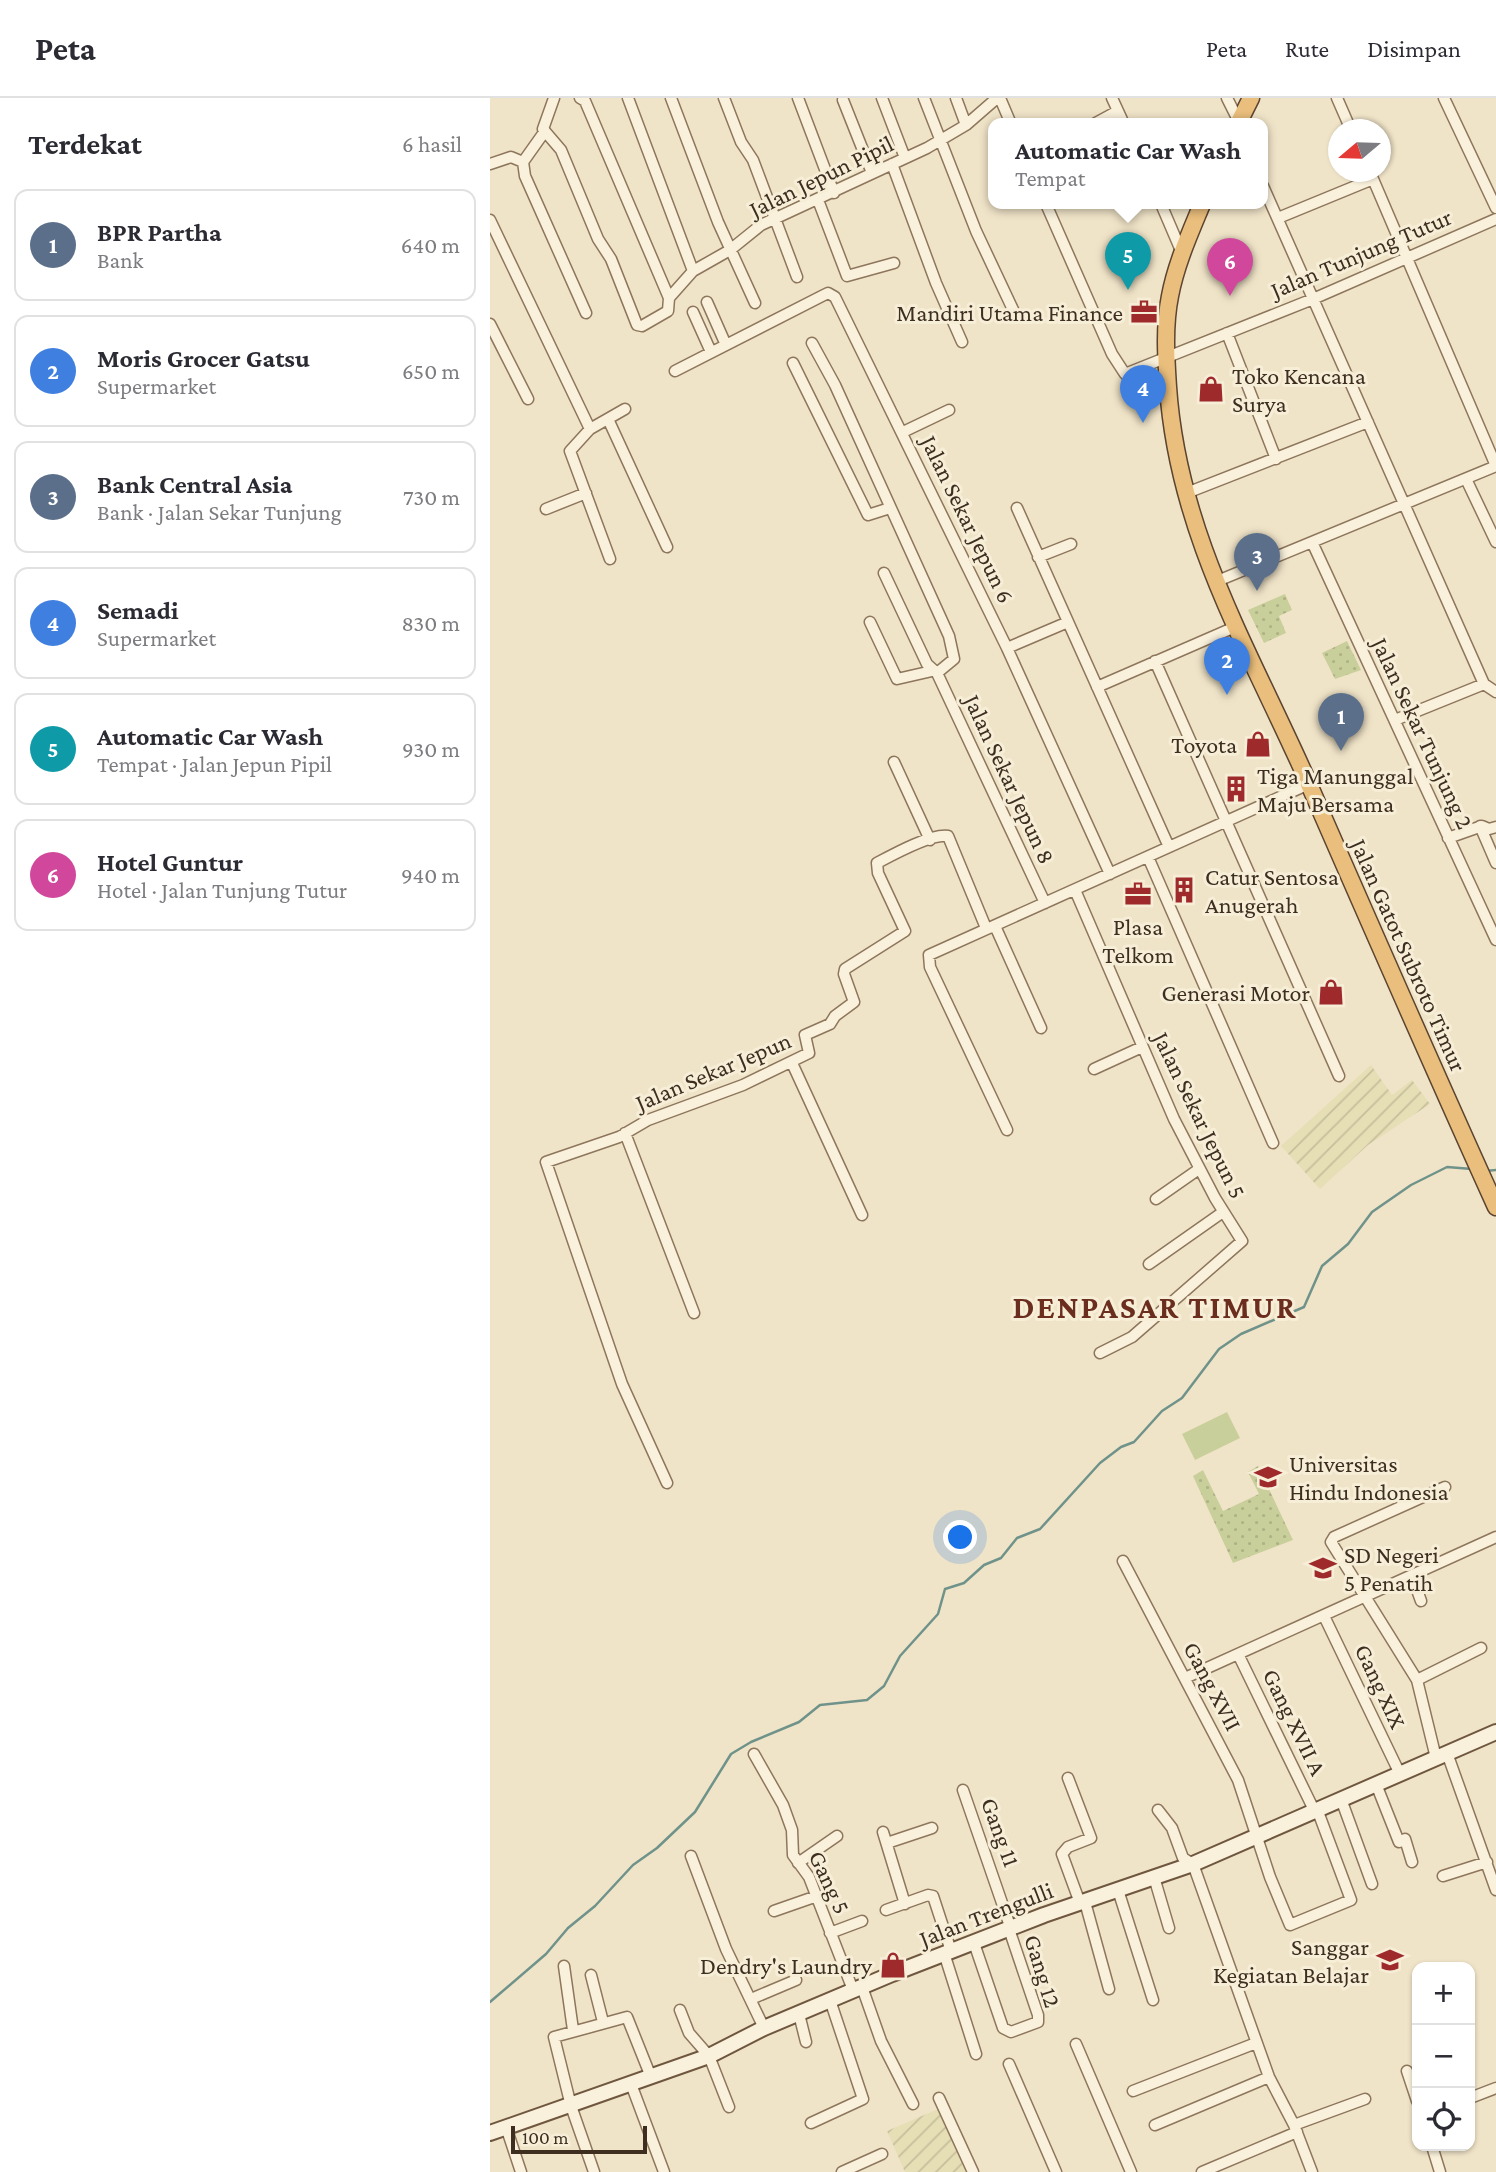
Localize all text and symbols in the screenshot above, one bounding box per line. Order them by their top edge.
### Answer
text: Peta [35,30,96,67]
text: Peta [1206,35,1247,62]
text: Rute [1285,35,1329,62]
text: Disimpan [1367,35,1461,62]
popup [988,118,1268,209]
north arrow [1328,119,1391,182]
text: Terdekat [28,127,142,160]
street label: Jalan Jepun Pipil [743,129,897,223]
text: 6 hasil [402,131,462,157]
text: Automatic Car Wash [1015,136,1241,165]
text: Tempat [1015,165,1085,191]
street label: Jalan Tunjung Tutur [1265,202,1456,304]
text: BPR Partha [97,218,222,247]
text: 1 [49,232,57,258]
text: 640 m [401,232,460,258]
pin: 5 [1105,232,1151,290]
pin: 6 [1207,238,1253,296]
text: Bank [97,247,144,273]
office icon: Mandiri Utama Finance [1129,297,1159,327]
place label: Mandiri Utama Finance [896,299,1123,326]
text: Moris Grocer Gatsu [97,344,310,373]
text: 2 [47,358,59,384]
text: 650 m [402,358,460,384]
place label: Toko Kencana Surya [1232,362,1366,417]
pin: 4 [1120,365,1166,423]
text: Supermarket [97,373,216,399]
shop icon: Toko Kencana Surya [1196,374,1226,404]
street label: Jalan Sekar Jepun 6 [915,429,1020,607]
text: Bank Central Asia [97,470,292,499]
text: 3 [47,484,59,510]
text: 730 m [403,484,460,510]
text: Bank · Jalan Sekar Tunjung [97,499,342,525]
pin: 3 [1234,533,1280,591]
text: Semadi [97,596,179,625]
text: 4 [47,610,59,636]
text: 830 m [401,610,460,636]
text: Supermarket [97,625,216,651]
street label: Jalan Sekar Tunjung 2 [1366,631,1479,833]
pin: 2 [1204,637,1250,695]
street label: Jalan Sekar Jepun 8 [958,688,1061,868]
pin: 1 [1318,693,1364,751]
text: Automatic Car Wash [97,722,323,751]
shop icon: Toyota [1243,729,1273,759]
place label: Toyota [1171,731,1237,758]
text: 5 [47,736,59,762]
text: 930 m [402,736,460,762]
text: Tempat · Jalan Jepun Pipil [97,751,332,777]
place label: Tiga Manunggal Maju Bersama [1257,762,1413,817]
building icon: Tiga Manunggal Maju Bersama [1221,774,1251,804]
street label: Jalan Gatot Subroto Timur [1345,833,1473,1076]
text: Hotel Guntur [97,848,243,877]
text: 6 [47,862,59,888]
text: 940 m [401,862,460,888]
place label: Catur Sentosa Anugerah [1205,863,1339,918]
building icon: Catur Sentosa Anugerah [1169,875,1199,905]
text: Hotel · Jalan Tunjung Tutur [97,877,347,903]
office icon: Plasa Telkom [1123,879,1153,909]
place label: Plasa Telkom [1102,913,1174,968]
shop icon: Generasi Motor [1316,977,1346,1007]
place label: Generasi Motor [1161,979,1310,1006]
street label: Jalan Sekar Jepun [629,1026,795,1117]
street label: Jalan Sekar Jepun 5 [1147,1026,1252,1203]
district label: DENPASAR TIMUR [1012,1289,1298,1325]
place label: Universitas Hindu Indonesia [1289,1450,1449,1505]
school or university icon: Universitas Hindu Indonesia [1253,1462,1283,1492]
your location [943,1520,977,1554]
place label: SD Negeri 5 Penatih [1344,1541,1439,1596]
school or university icon: SD Negeri 5 Penatih [1308,1553,1338,1583]
street label: Gang XVII [1178,1637,1248,1735]
street label: Gang XIX [1350,1640,1412,1733]
street label: Gang XVII A [1258,1664,1332,1780]
street label: Gang 11 [976,1794,1026,1870]
street label: Gang 5 [804,1846,856,1918]
street label: Jalan Trengulli [914,1876,1057,1953]
street label: Gang 12 [1019,1931,1067,2011]
place label: Sanggar Kegiatan Belajar [1213,1933,1369,1988]
school or university icon: Sanggar Kegiatan Belajar [1375,1945,1405,1975]
shop icon: Dendry's Laundry [878,1950,908,1980]
place label: Dendry's Laundry [700,1952,873,1979]
map controls [1412,1962,1475,2151]
button: + [1412,1962,1475,2025]
button: − [1412,2025,1475,2088]
button: locate [1412,2088,1475,2151]
scale bar [511,2123,648,2155]
text: 100 m [522,2127,569,2148]

